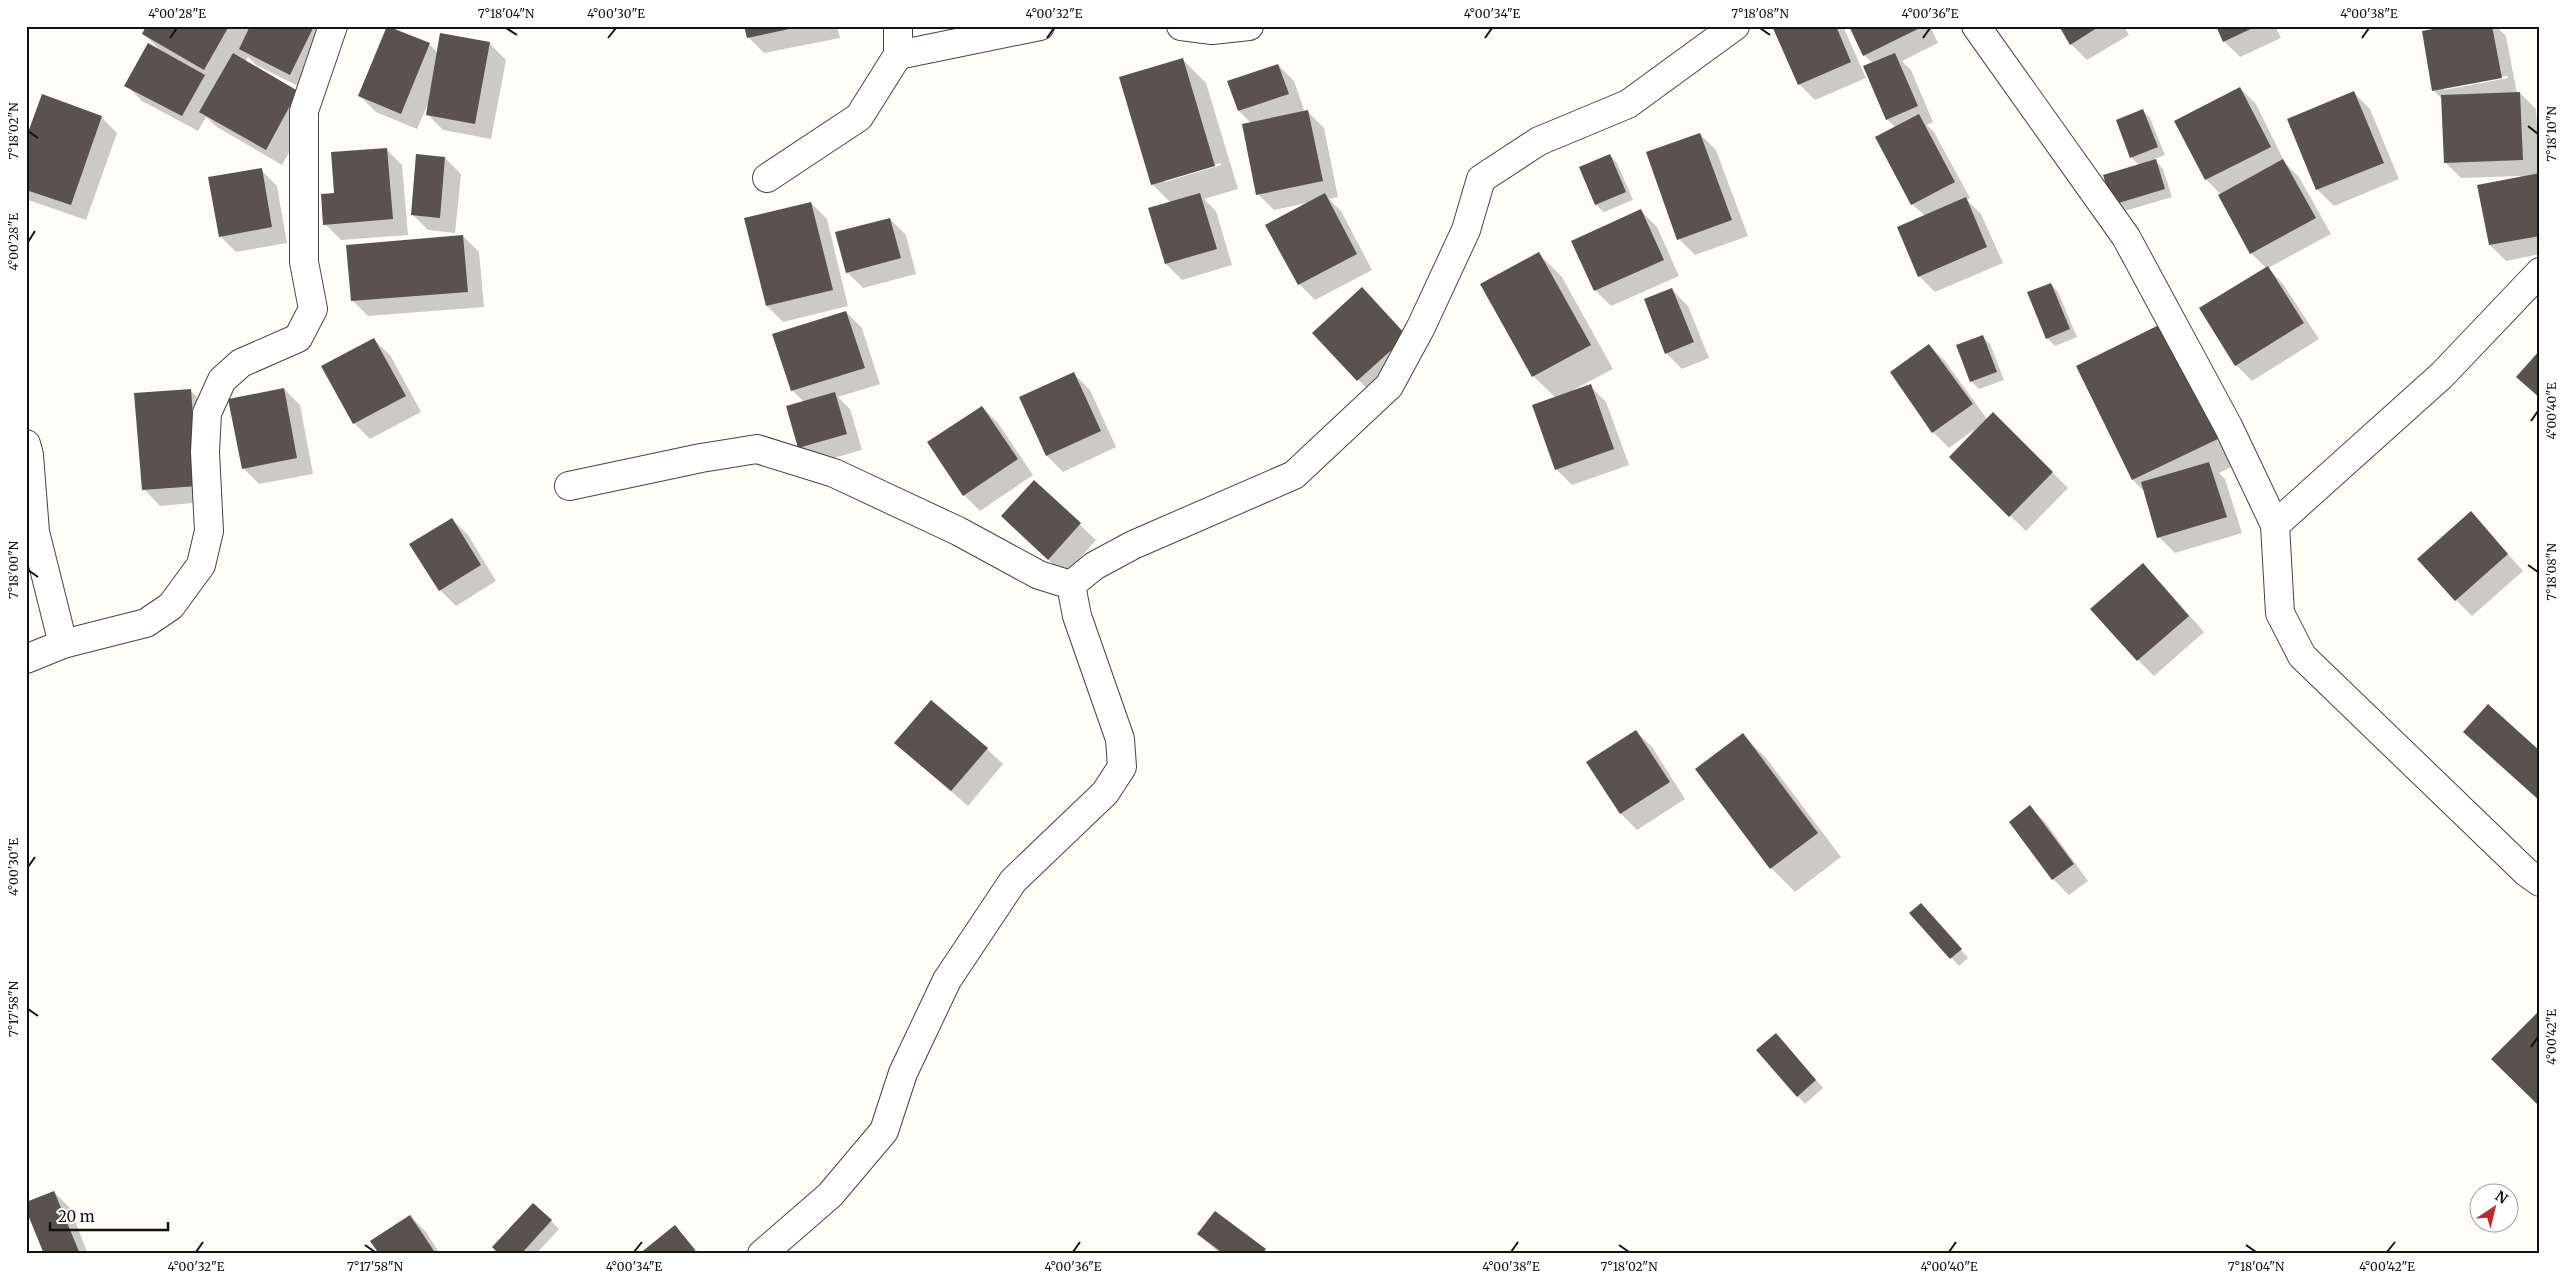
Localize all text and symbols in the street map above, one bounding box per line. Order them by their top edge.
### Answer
text: 4°00'28"E [148,6,206,21]
text: 7°18'04"N [478,6,535,21]
text: 4°00'30"E [587,6,645,21]
text: 4°00'32"E [1026,6,1083,21]
text: 4°00'34"E [1464,6,1521,21]
text: 7°18'08"N [1731,6,1789,21]
text: 4°00'36"E [1902,6,1959,21]
text: 4°00'38"E [2340,6,2398,21]
text: 7°18'02"N [6,102,21,159]
text: 7°18'10"N [2544,106,2559,162]
text: 4°00'28"E [6,213,21,271]
text: 4°00'40"E [2544,382,2559,440]
text: 7°18'00"N [6,540,21,599]
text: 7°18'08"N [2544,543,2559,601]
text: 4°00'30"E [6,838,21,896]
text: 7°17'58"N [6,980,21,1037]
text: 4°00'42"E [2544,1009,2559,1065]
north arrow [2468,1182,2518,1232]
text: N [2492,1187,2511,1208]
scale bar [50,1200,168,1232]
text: 20 m [58,1207,95,1226]
text: 4°00'32"E [168,1259,225,1274]
text: 7°17'58"N [347,1259,404,1274]
text: 4°00'34"E [606,1259,663,1274]
text: 4°00'36"E [1045,1259,1102,1274]
text: 4°00'38"E [1482,1259,1540,1274]
text: 7°18'02"N [1601,1259,1658,1274]
text: 4°00'40"E [1920,1259,1978,1274]
text: 7°18'04"N [2228,1259,2285,1274]
text: 4°00'42"E [2359,1259,2415,1274]

